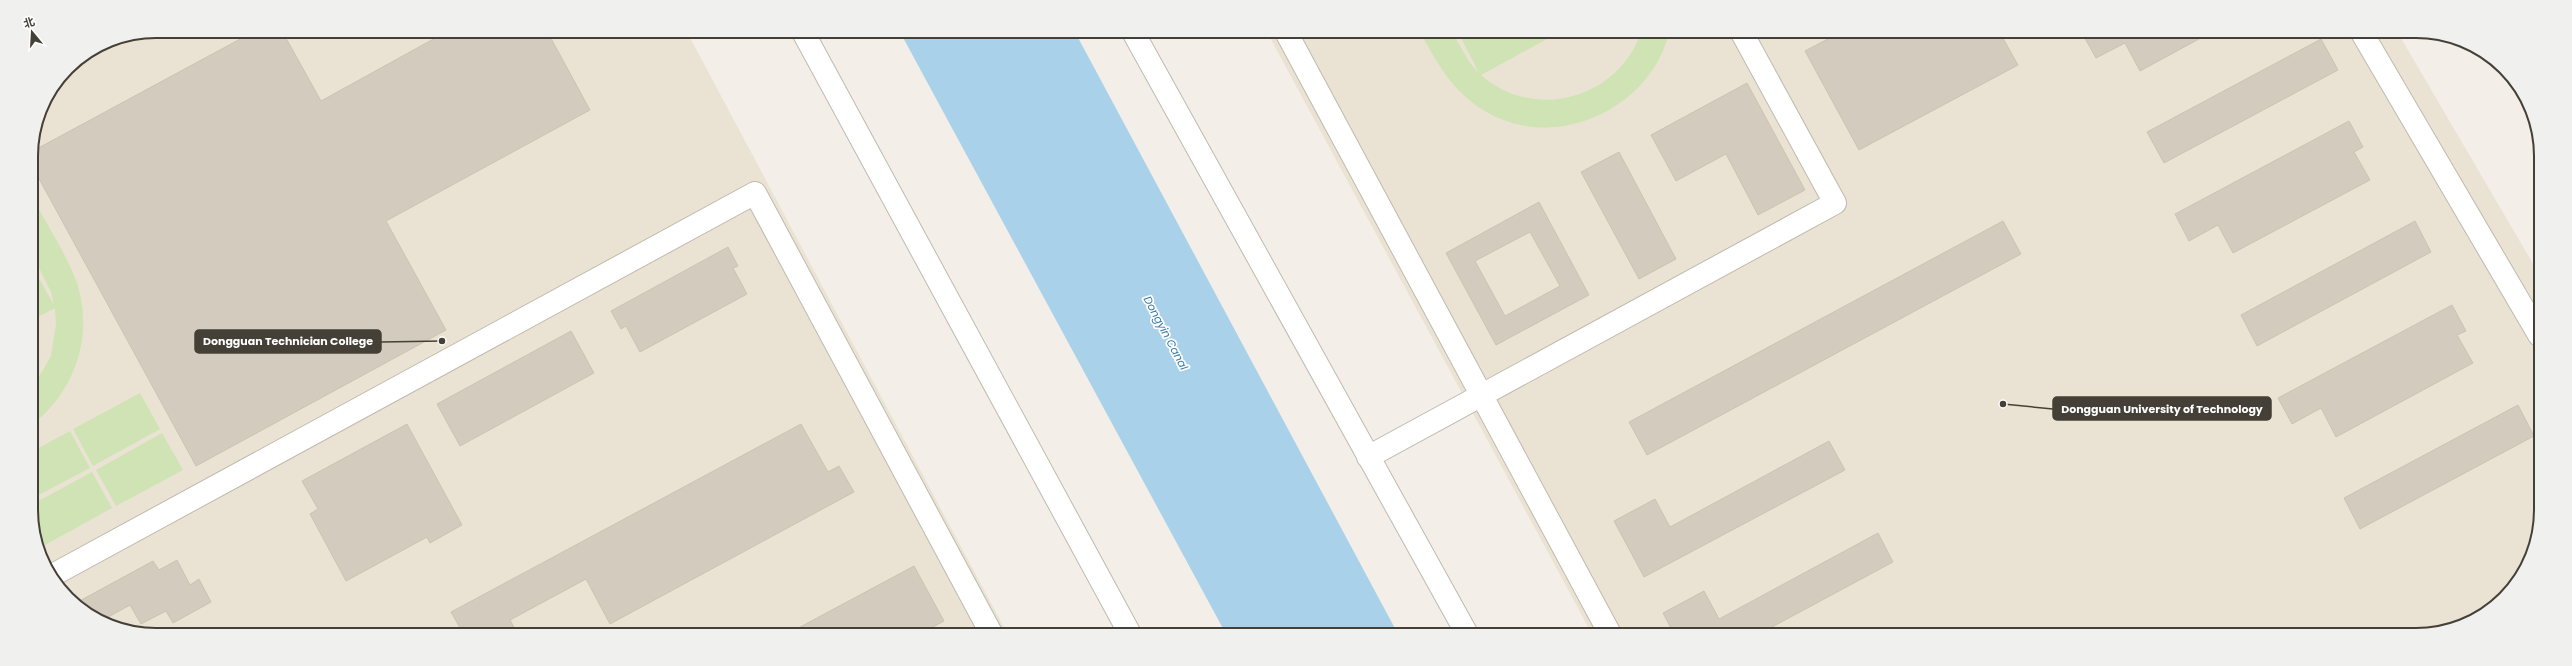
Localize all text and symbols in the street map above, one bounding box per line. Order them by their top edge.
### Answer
north arrow [12,12,52,52]
text: 北 [21,13,37,32]
water label: Dongyin Canal [1140,293,1192,373]
callout: Dongguan Technician College [195,330,381,353]
text: Dongguan Technician College [203,333,373,349]
callout: Dongguan University of Technology [2053,397,2271,420]
text: Dongguan University of Technology [2061,401,2263,417]

